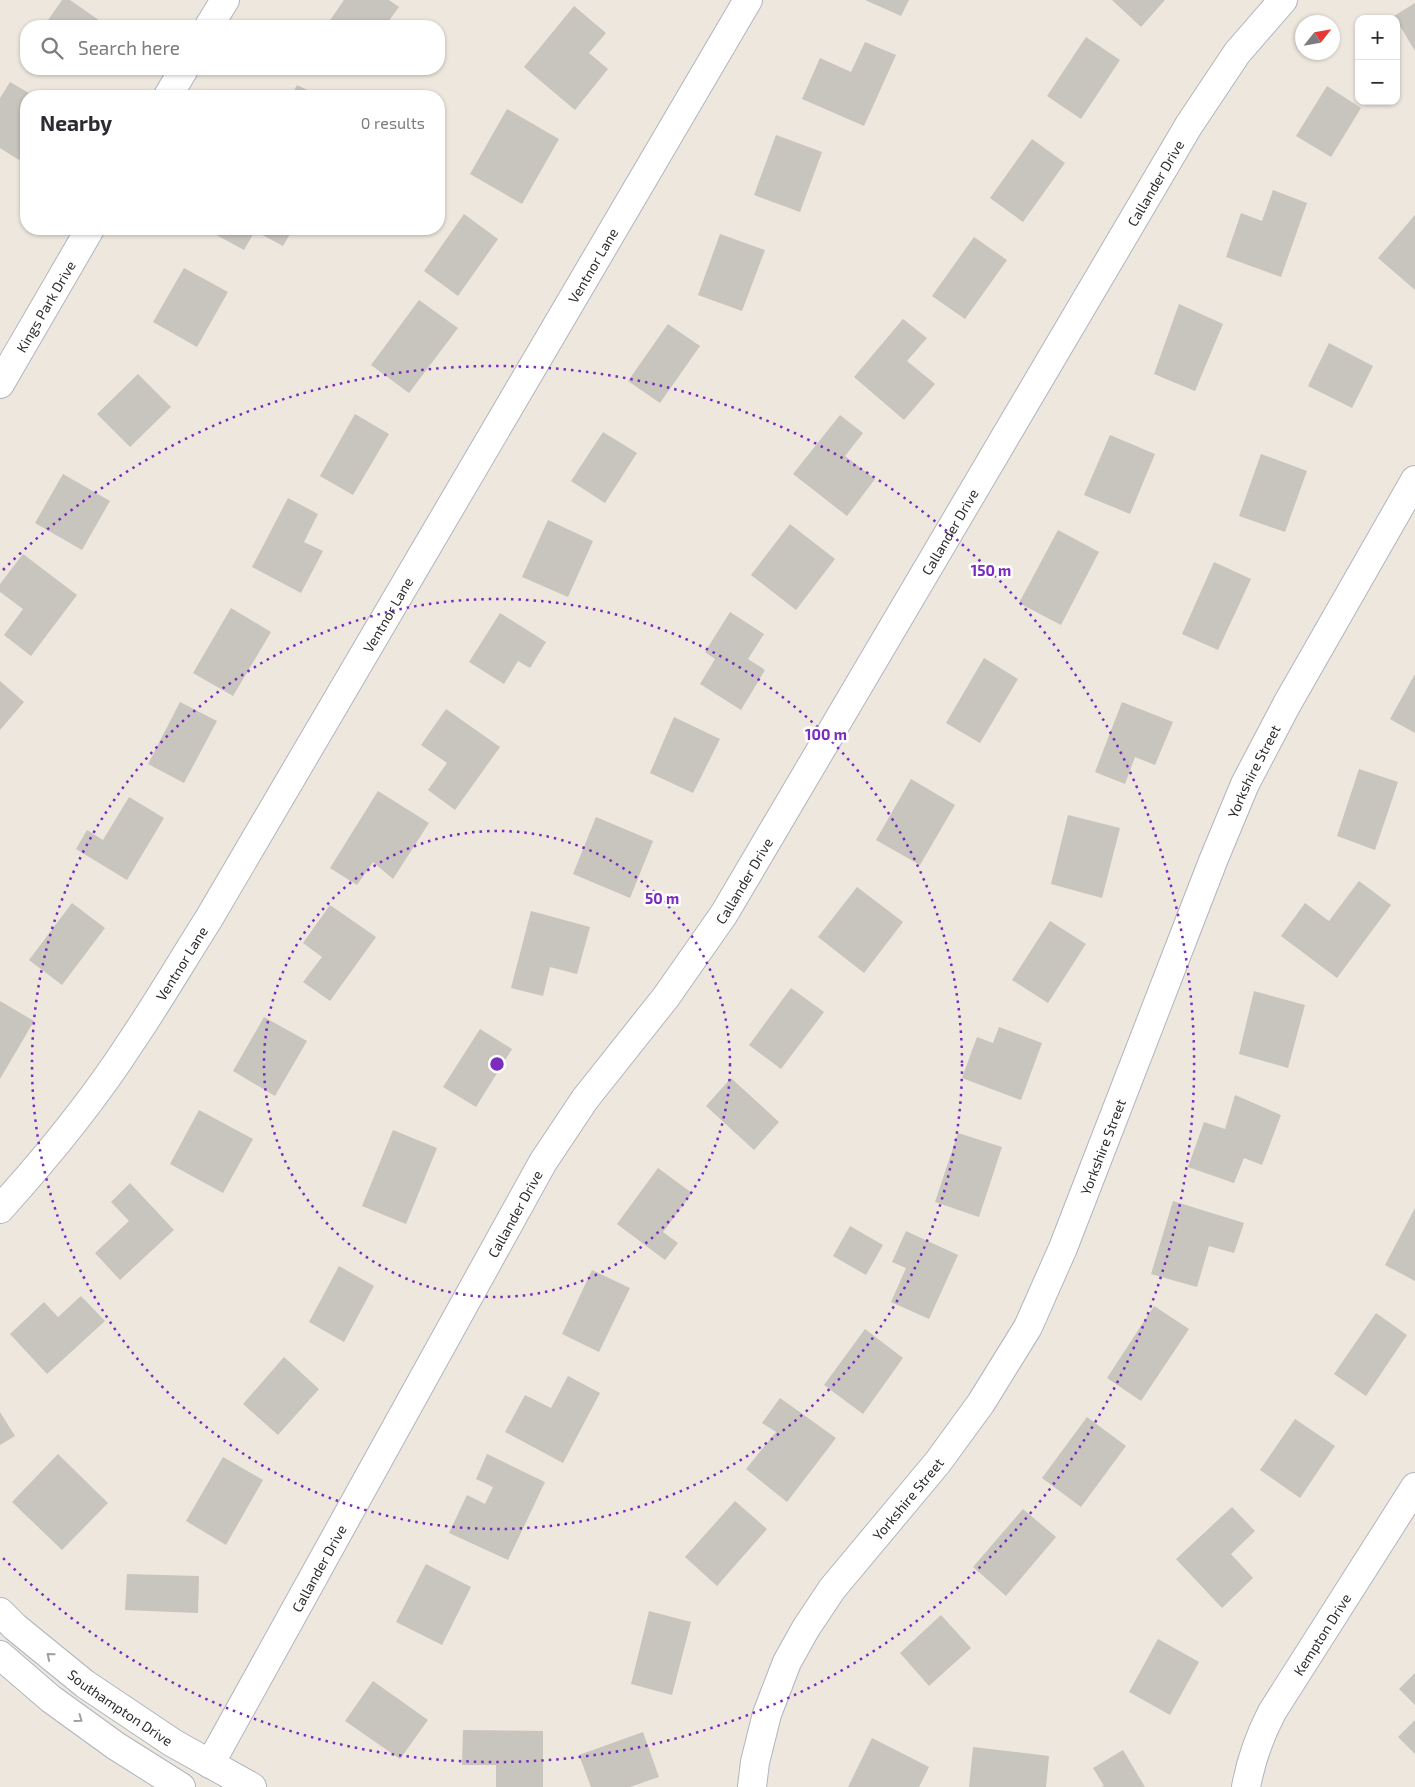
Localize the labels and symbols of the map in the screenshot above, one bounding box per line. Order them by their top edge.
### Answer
north arrow [1295,15,1340,60]
street label: Callander Drive [1123,137,1187,229]
street label: Ventnor Lane [564,225,621,306]
street label: Kings Park Drive [12,257,78,355]
street label: Callander Drive [917,485,981,578]
text: 150 m [971,561,1011,579]
street label: Ventnor Lane [359,574,416,655]
street label: Yorkshire Street [1223,722,1283,820]
text: 100 m [805,725,847,743]
street label: Callander Drive [711,834,776,927]
text: 50 m [645,889,679,907]
street label: Ventnor Lane [152,923,211,1003]
centre of rings [488,1055,506,1073]
street label: Yorkshire Street [1076,1096,1129,1197]
street label: Callander Drive [484,1167,545,1260]
street label: Yorkshire Street [868,1454,947,1543]
street label: Callander Drive [287,1521,349,1615]
street label: Kempton Drive [1289,1590,1354,1678]
one-way arrow [47,1653,56,1661]
street label: Southampton Drive [65,1665,176,1749]
one-way arrow [73,1713,83,1722]

